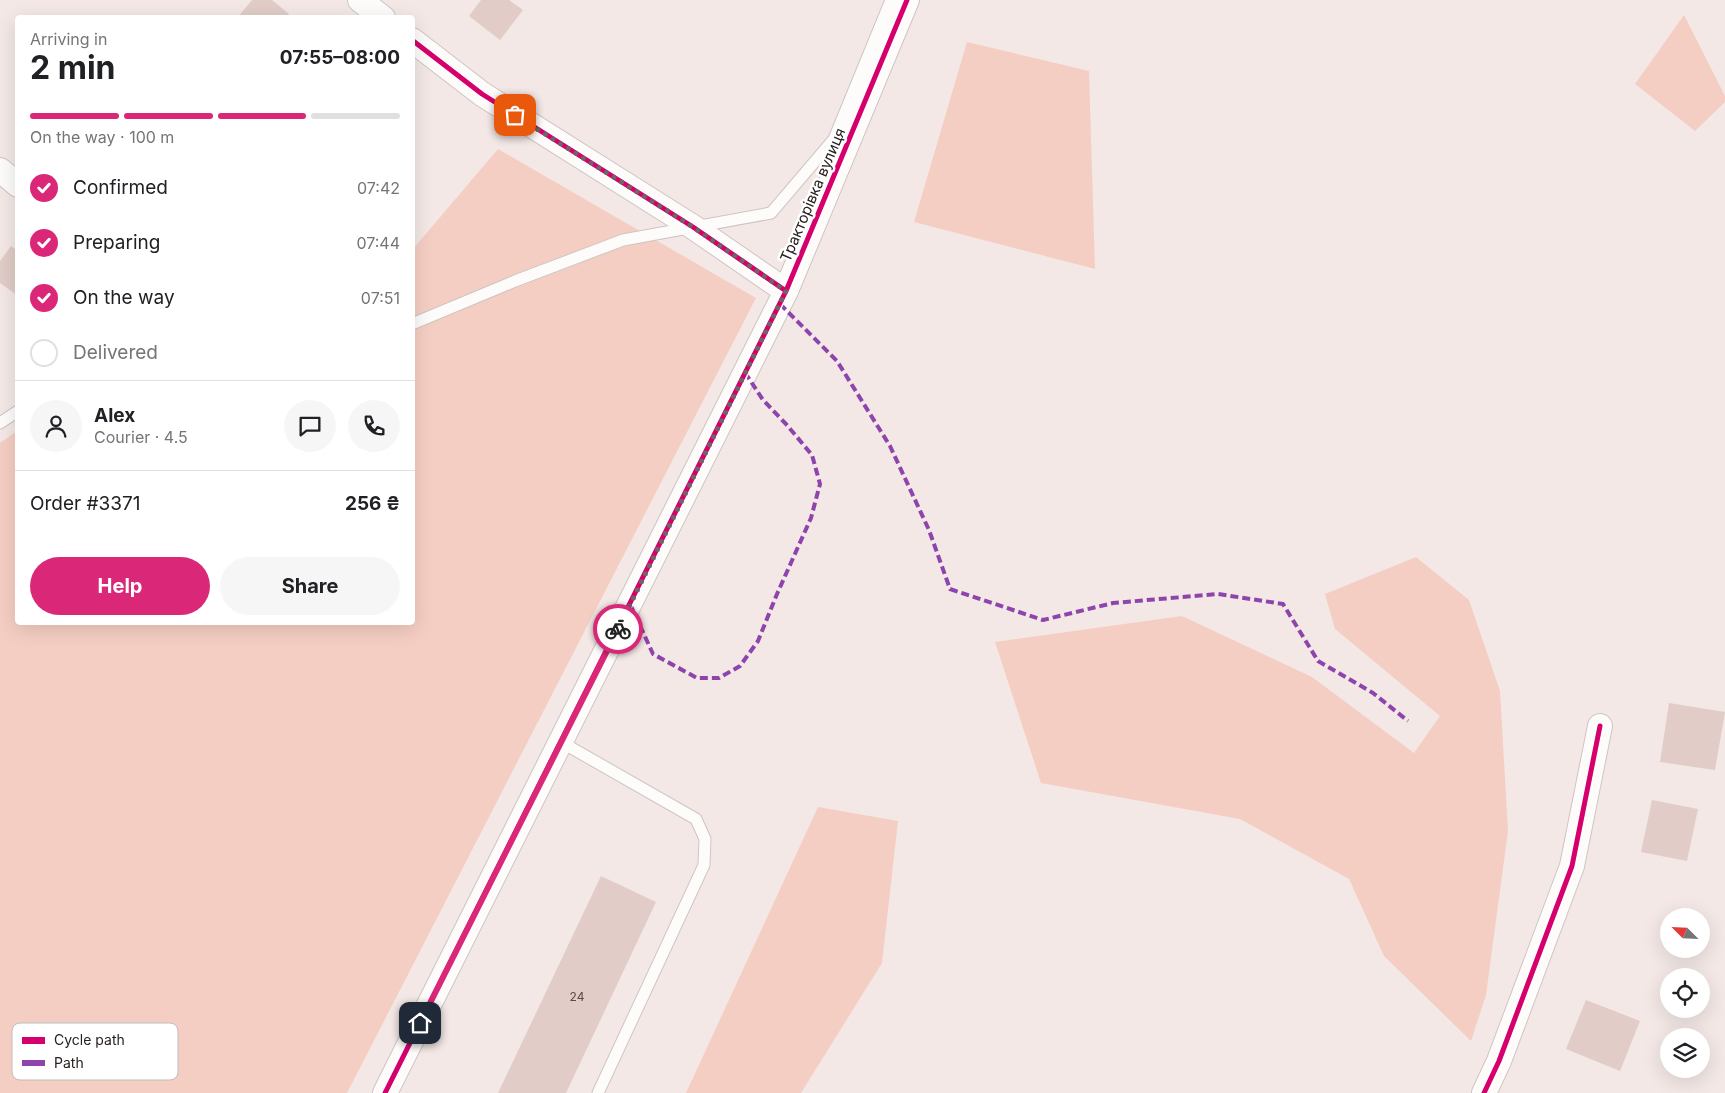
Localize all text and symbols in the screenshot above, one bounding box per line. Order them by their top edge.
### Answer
text: Arriving in [30,29,107,49]
text: 07:55–08:00 [280,46,400,69]
text: 2 min [30,48,116,87]
pin [494,94,536,136]
icon: bag [501,101,529,129]
street label: Тракторівка вулиця [776,125,849,265]
text: On the way · 100 m [30,127,174,147]
icon: check [30,174,58,202]
text: Confirmed [73,176,168,199]
text: 07:42 [357,178,400,198]
icon: check [30,229,58,257]
text: Preparing [73,231,160,254]
text: 07:44 [356,233,400,253]
icon: check [30,284,58,312]
text: On the way [73,286,175,309]
text: 07:51 [361,288,400,308]
text: Delivered [73,341,158,364]
button: person [30,400,82,452]
button: chat [284,400,336,452]
button: phone [348,400,400,452]
text: Alex [94,404,135,427]
text: Courier · 4.5 [94,427,188,447]
text: Order #3371 [30,492,141,515]
text: 256 ₴ [345,492,400,515]
button: Help [30,557,210,615]
button: Share [220,557,400,615]
courier [593,604,643,654]
icon: bike [604,615,632,643]
north arrow [1660,908,1710,958]
map controls [1660,908,1710,1078]
button: locate [1660,968,1710,1018]
house number: 24 [570,989,585,1004]
pin [399,1002,441,1044]
icon: home [406,1009,434,1037]
legend [12,1023,178,1080]
button: layers [1660,1028,1710,1078]
text: Cycle path [54,1031,125,1048]
text: Path [54,1054,84,1071]

